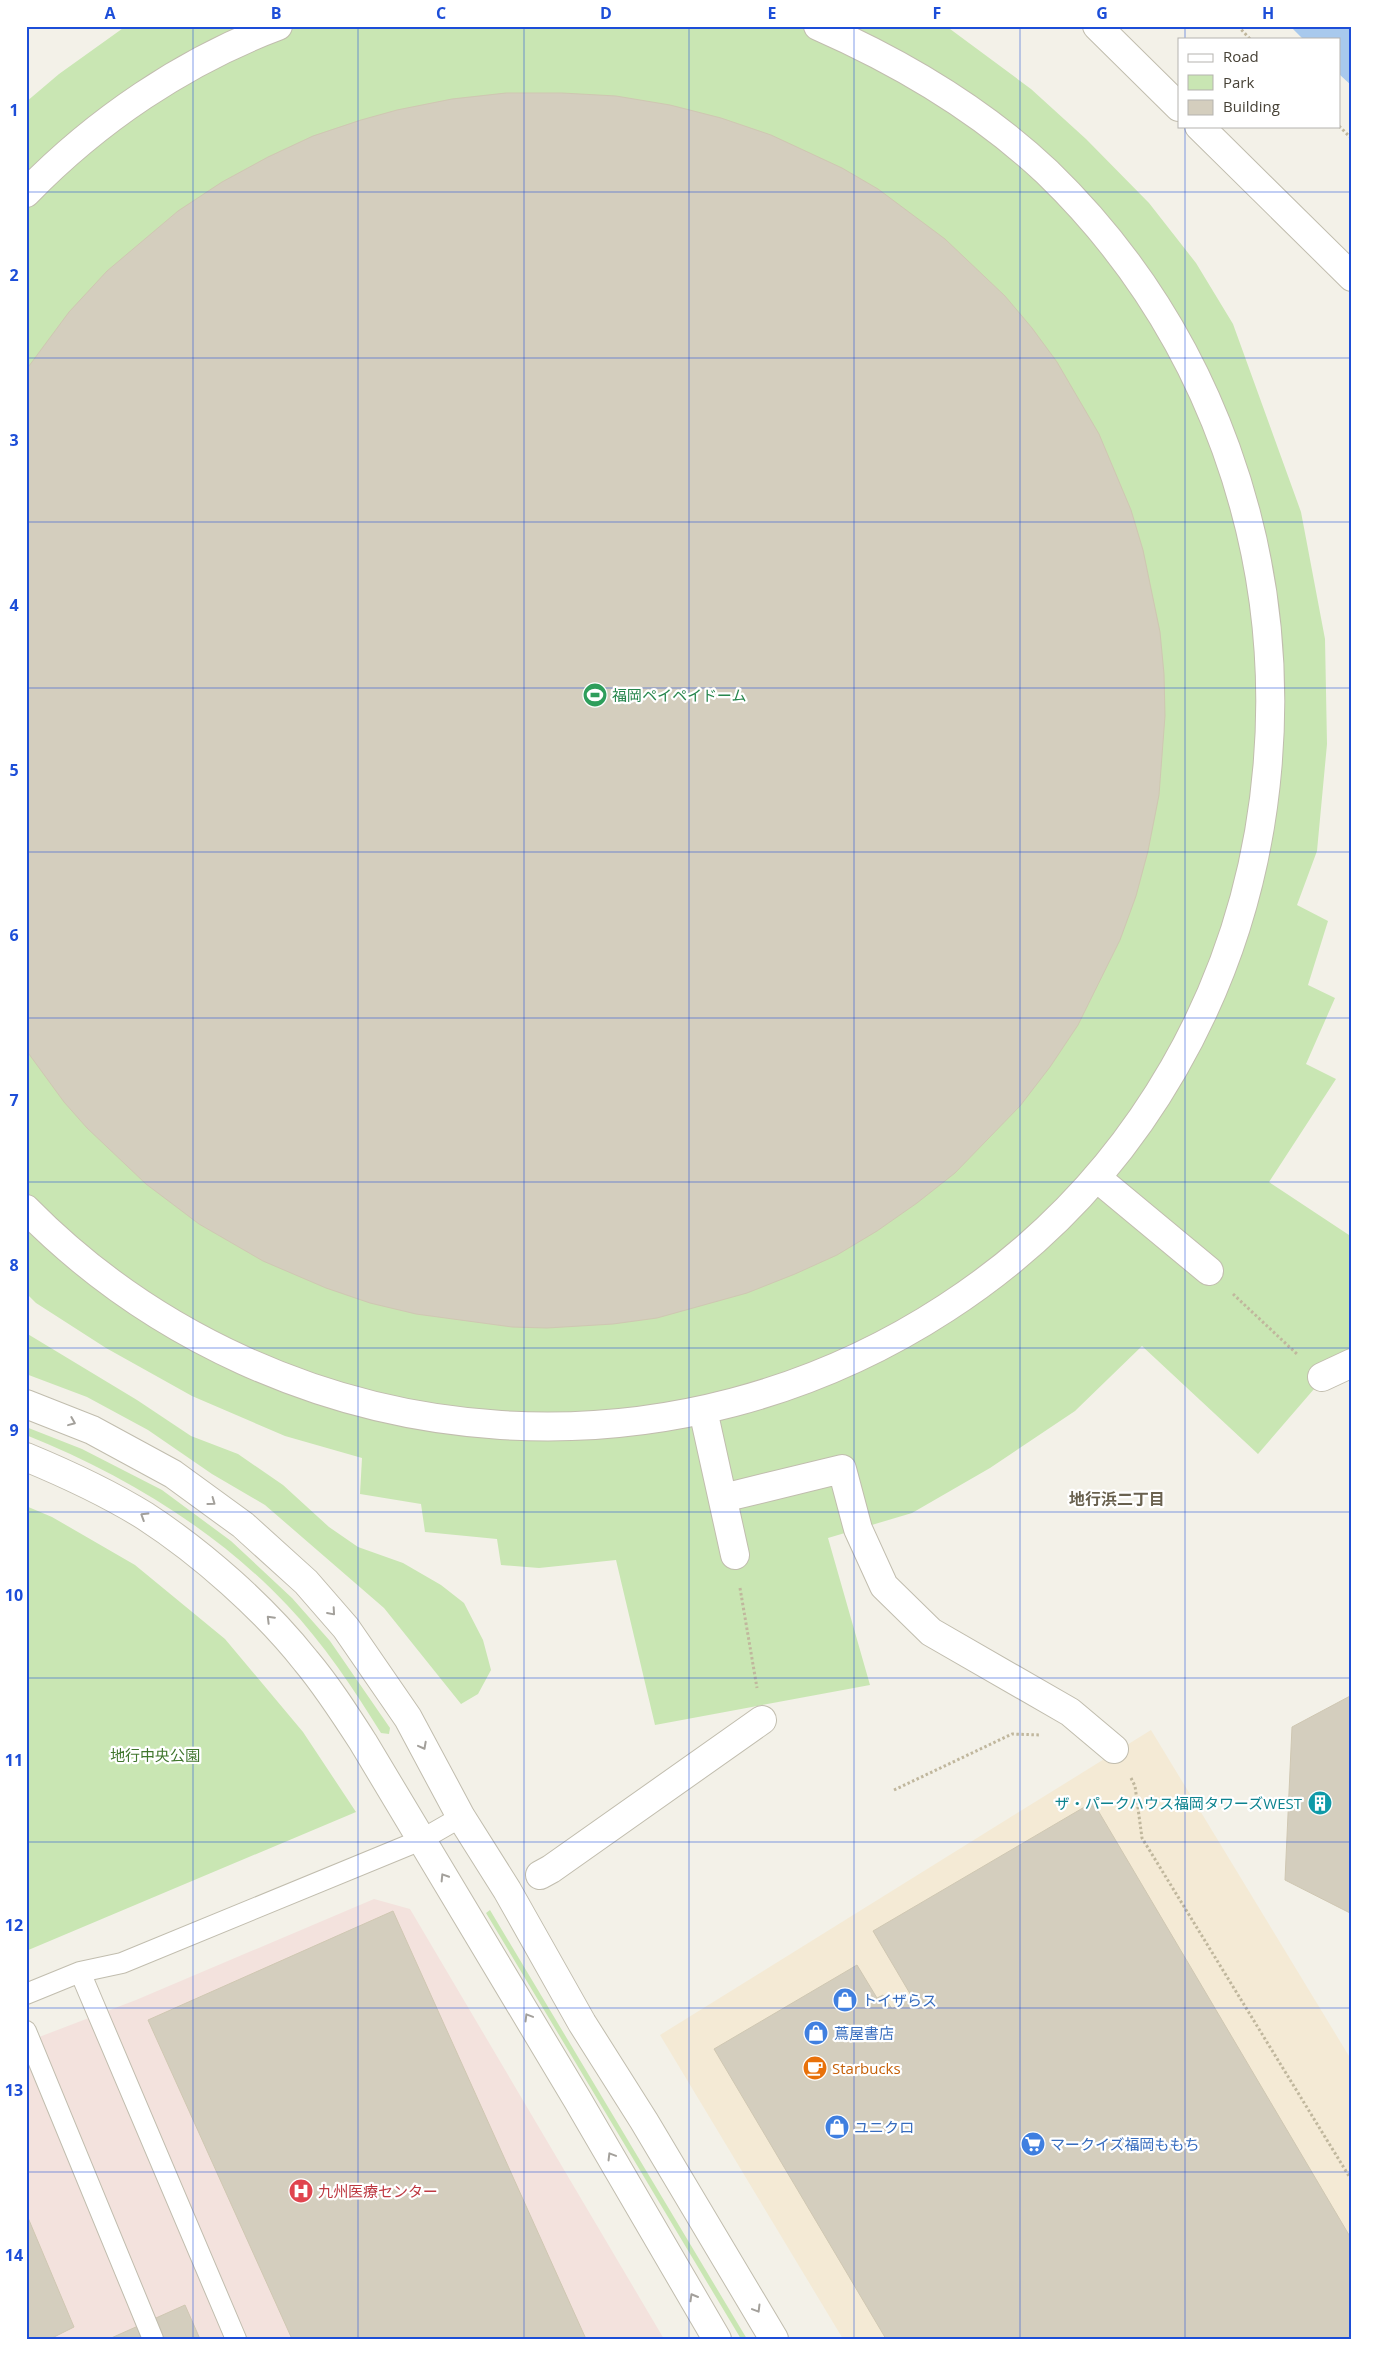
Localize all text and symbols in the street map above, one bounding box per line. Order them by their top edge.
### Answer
text: A [104,2,116,24]
text: B [271,2,281,24]
text: C [436,2,446,24]
text: D [600,2,612,24]
text: E [768,2,777,24]
text: F [933,2,941,24]
text: G [1096,2,1108,24]
text: H [1262,2,1274,24]
legend [1178,38,1340,128]
text: Road [1223,46,1259,66]
text: Park [1223,72,1254,92]
text: Building [1223,96,1280,116]
text: 1 [9,99,19,121]
text: 2 [9,264,19,286]
text: 3 [9,429,19,451]
text: 4 [9,594,19,616]
sports icon: 福岡ペイペイドーム [582,682,608,708]
place label: 福岡ペイペイドーム [612,685,747,705]
text: 5 [9,759,19,781]
text: 6 [9,924,19,946]
text: 7 [9,1089,19,1111]
text: 8 [9,1254,19,1276]
one-way arrow [67,1416,76,1426]
text: 9 [9,1419,19,1441]
district label: 地行浜二丁目 [1069,1488,1165,1510]
one-way arrow [206,1496,216,1505]
one-way arrow [141,1513,150,1523]
text: 10 [5,1584,23,1606]
one-way arrow [326,1606,335,1615]
one-way arrow [266,1616,275,1625]
one-way arrow [417,1740,427,1749]
park label: 地行中央公園 [110,1745,200,1765]
text: 11 [5,1749,23,1771]
building icon: ザ・パークハウス福岡タワーズWEST [1307,1790,1333,1816]
place label: ザ・パークハウス福岡タワーズWEST [1055,1793,1303,1813]
one-way arrow [441,1874,450,1883]
text: 12 [5,1914,23,1936]
shop icon: トイザらス [832,1987,858,2013]
place label: トイザらス [862,1990,937,2010]
one-way arrow [524,2013,534,2022]
shop icon: 蔦屋書店 [803,2020,829,2046]
place label: 蔦屋書店 [834,2023,894,2043]
cafe icon: Starbucks [802,2055,828,2081]
place label: Starbucks [832,2058,901,2078]
text: 13 [5,2079,23,2101]
shop icon: ユニクロ [824,2114,850,2140]
place label: ユニクロ [854,2117,914,2137]
supermarket icon: マークイズ福岡ももち [1020,2131,1046,2157]
place label: マークイズ福岡ももち [1050,2134,1200,2154]
one-way arrow [607,2153,617,2162]
hospital icon: 九州医療センター [288,2178,314,2204]
place label: 九州医療センター [318,2181,438,2201]
text: 14 [5,2244,23,2266]
one-way arrow [689,2293,699,2302]
one-way arrow [750,2304,760,2313]

